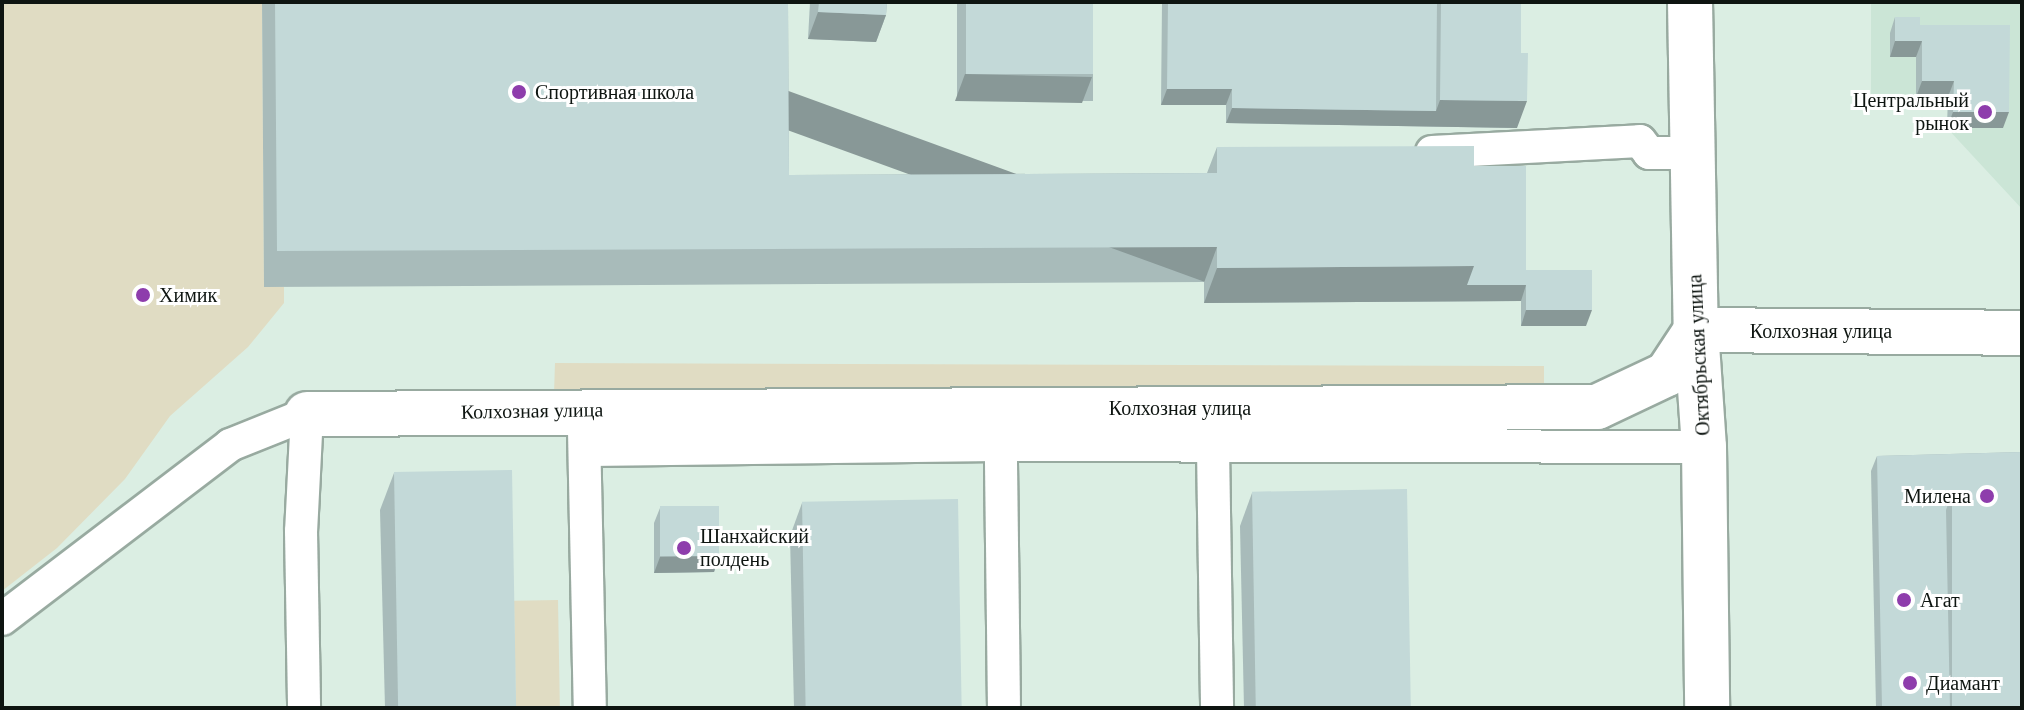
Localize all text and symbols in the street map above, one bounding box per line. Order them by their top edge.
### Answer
place label: Спортивная школа [535,80,694,104]
marker: Спортивная школа [510,83,528,101]
place label: Центральный рынок [1853,88,1969,135]
marker: Центральный рынок [1976,103,1994,121]
street label: Октябрьская улица [1683,274,1715,436]
place label: Химик [159,283,217,307]
marker: Химик [134,286,152,304]
street label: Колхозная улица [1750,319,1892,343]
street label: Колхозная улица [1109,396,1251,420]
street label: Колхозная улица [461,398,603,424]
place label: Милена [1904,484,1971,508]
marker: Милена [1978,487,1996,505]
place label: Шанхайский полдень [700,524,809,571]
marker: Шанхайский полдень [675,539,693,557]
place label: Агат [1920,588,1960,612]
marker: Агат [1895,591,1913,609]
place label: Диамант [1926,671,2000,695]
marker: Диамант [1901,674,1919,692]

